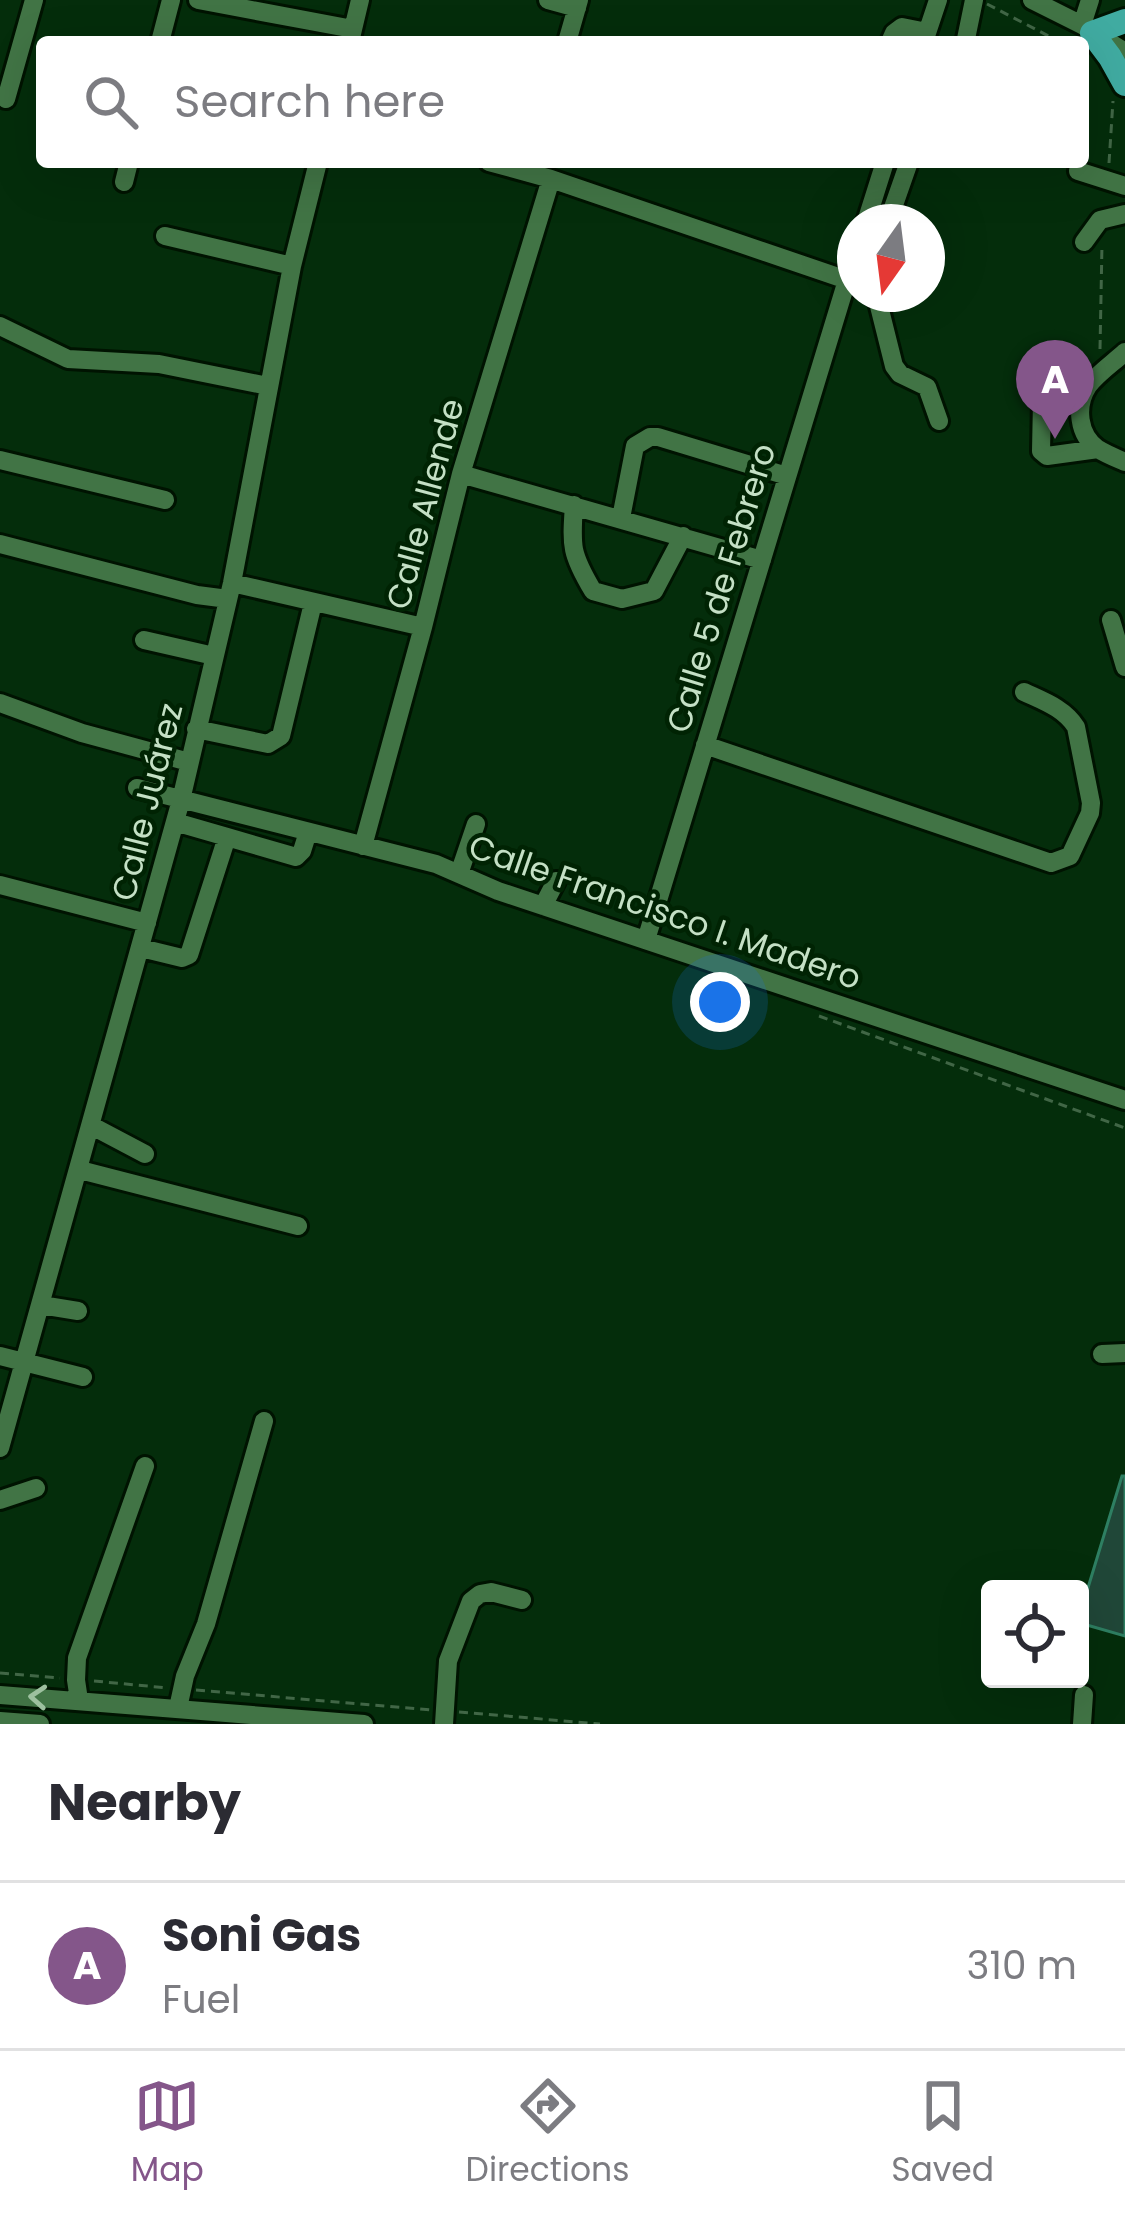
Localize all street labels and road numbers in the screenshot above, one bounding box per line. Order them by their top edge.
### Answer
street label: Calle Allende [374,394,476,614]
street label: Calle 5 de Febrero [655,438,787,738]
street label: Calle Juárez [100,698,194,906]
street label: Calle Francisco I. Madero [463,823,867,1001]

